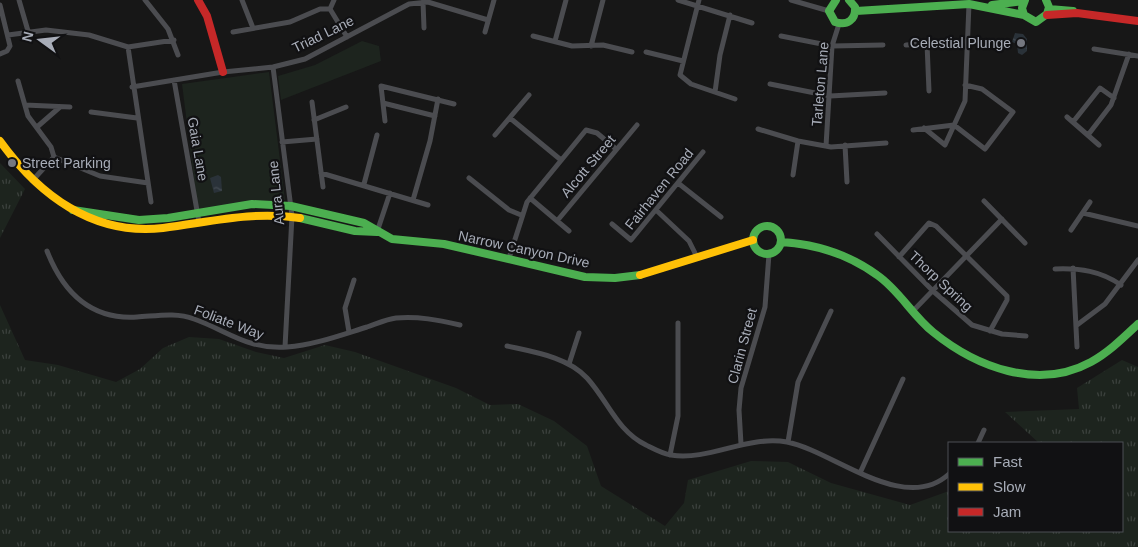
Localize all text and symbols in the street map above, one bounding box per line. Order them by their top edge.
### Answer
street label: Triad Lane [290,12,357,56]
north arrow [15,15,65,65]
text: N [18,30,36,44]
place label: Celestial Plunge [910,35,1011,51]
marker: Celestial Plunge [1015,37,1027,49]
street label: Tarleton Lane [808,41,832,127]
street label: Gaia Lane [185,116,212,182]
street label: Alcott Street [557,132,619,200]
street label: Fairhaven Road [621,145,697,233]
place label: Street Parking [22,155,111,171]
marker: Street Parking [6,157,18,169]
street label: Aura Lane [265,160,287,226]
street label: Narrow Canyon Drive [457,227,591,271]
street label: Thorp Spring [906,248,976,314]
street label: Foliate Way [192,301,266,343]
street label: Clarin Street [724,306,760,386]
legend [948,442,1123,532]
text: Fast [993,453,1023,470]
text: Slow [993,478,1026,495]
text: Jam [993,503,1021,520]

